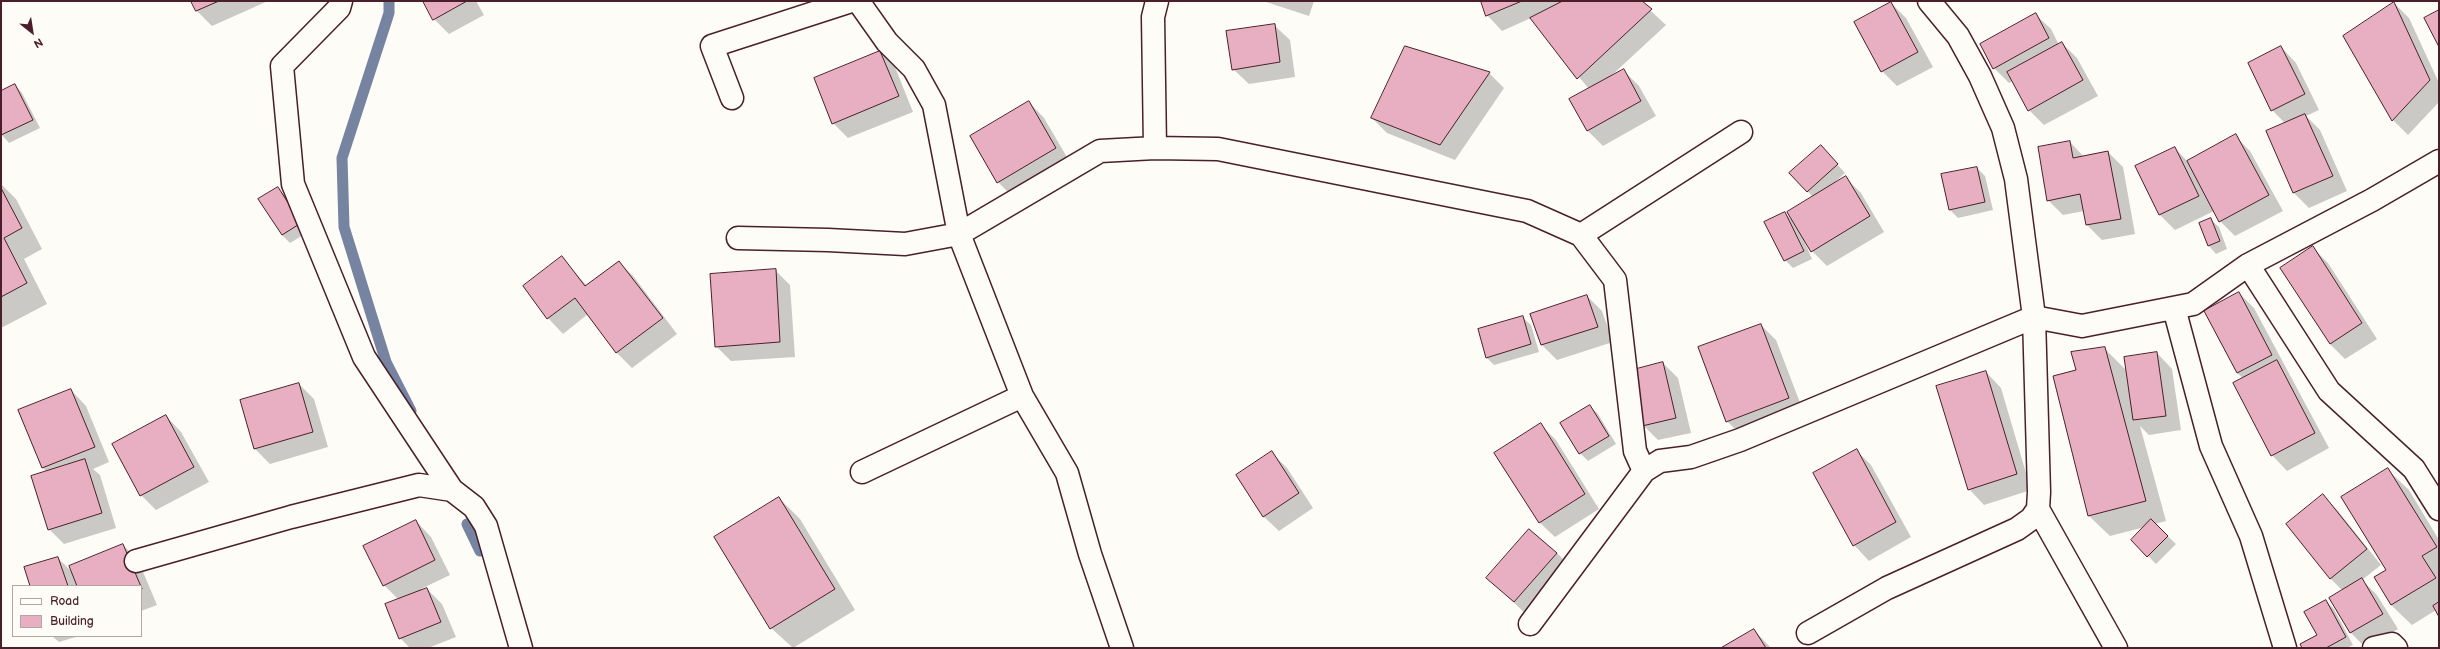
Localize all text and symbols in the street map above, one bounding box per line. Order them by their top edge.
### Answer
north arrow [12,12,52,52]
text: N [31,35,45,51]
legend [12,585,142,637]
text: Road [50,594,79,609]
text: Building [50,614,94,629]

